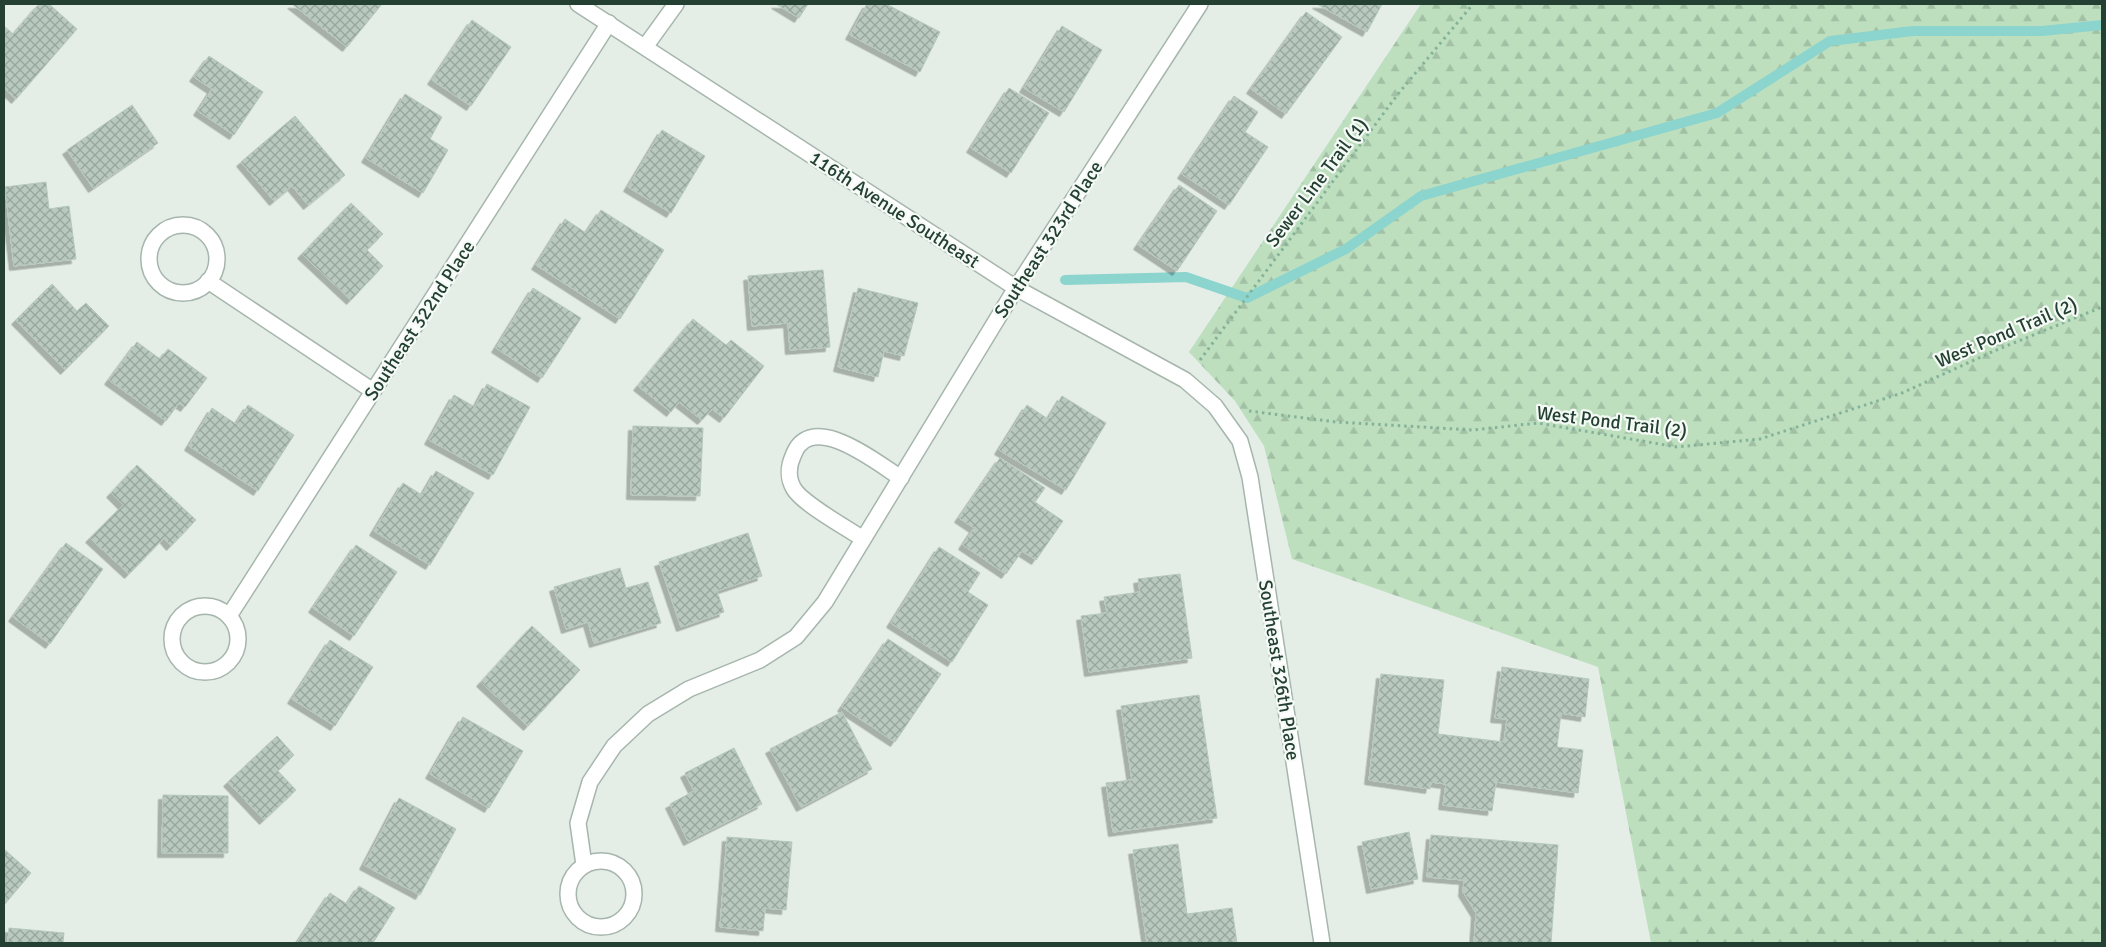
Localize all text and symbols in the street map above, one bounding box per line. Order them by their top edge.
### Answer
street label: Sewer Line Trail (1) [1260,113,1373,252]
street label: 116th Avenue Southeast [805,146,984,274]
street label: Southeast 323rd Place [989,157,1109,323]
street label: Southeast 322nd Place [359,236,481,405]
street label: West Pond Trail (2) [1932,292,2081,374]
street label: West Pond Trail (2) [1535,401,1689,443]
street label: Southeast 326th Place [1253,578,1305,762]

